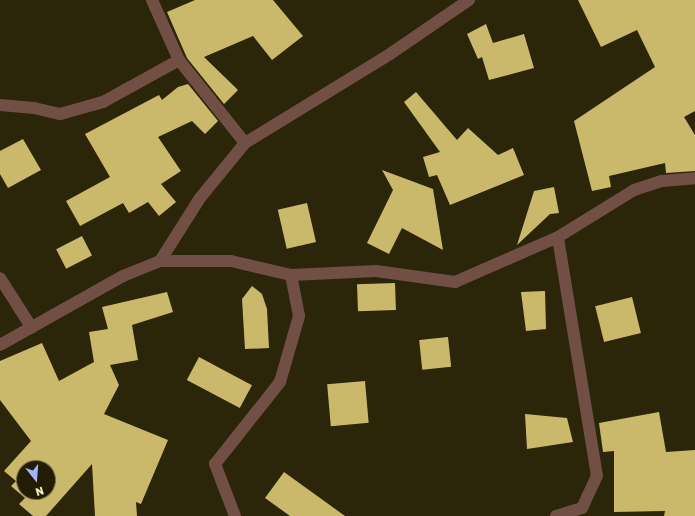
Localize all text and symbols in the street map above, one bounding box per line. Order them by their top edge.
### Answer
north arrow [16,460,56,500]
text: N [34,484,45,498]

